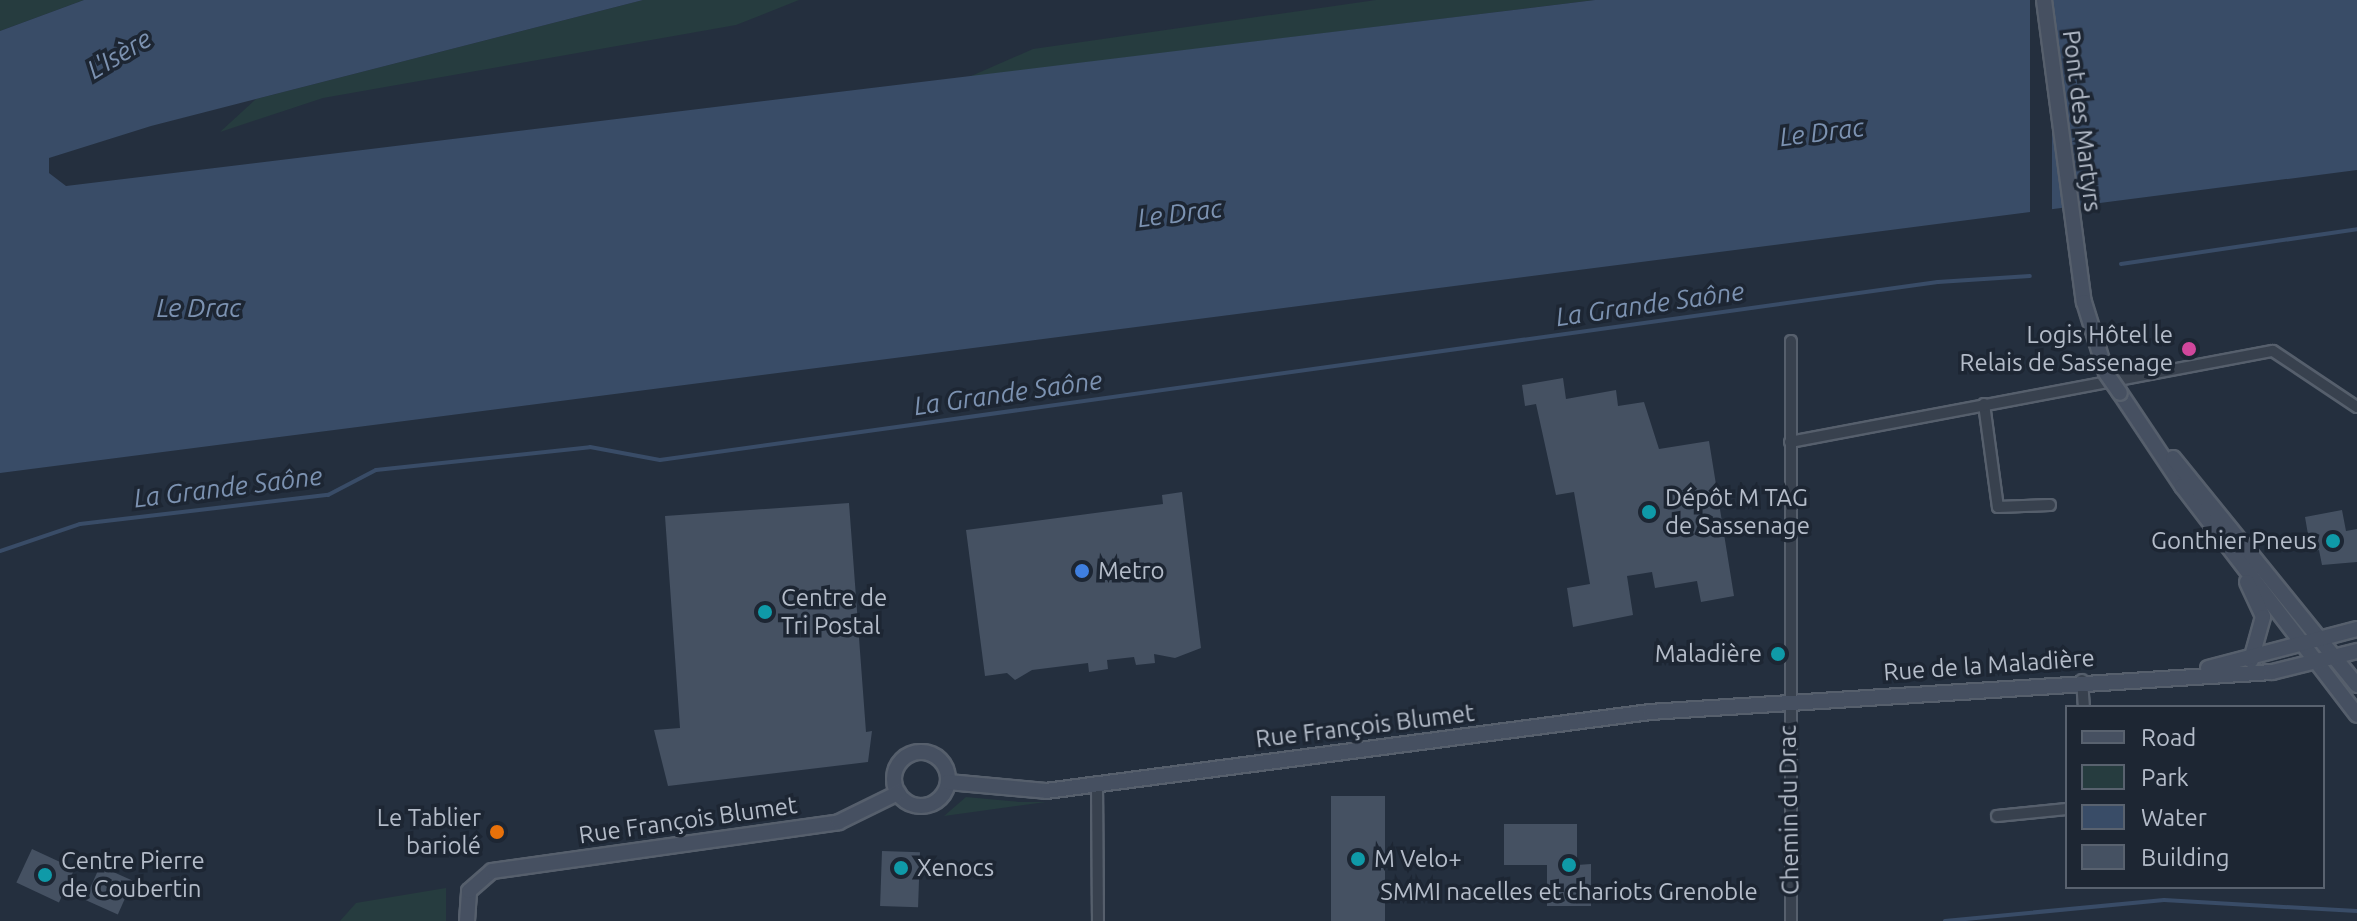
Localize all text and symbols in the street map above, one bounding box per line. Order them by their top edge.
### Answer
water label: L'Isère [81,23,157,85]
street label: Pont des Martyrs [2057,29,2107,213]
water label: Le Drac [1778,111,1866,153]
water label: Le Drac [1136,192,1224,234]
water label: La Grande Saône [1554,275,1746,333]
water label: Le Drac [156,292,242,324]
place label: Logis Hôtel le Relais de Sassenage [1960,321,2173,377]
marker: Logis Hôtel le Relais de Sassenage [2180,340,2198,358]
water label: La Grande Saône [912,364,1104,422]
water label: La Grande Saône [132,460,324,514]
place label: Dépôt M TAG de Sassenage [1665,484,1810,540]
marker: Dépôt M TAG de Sassenage [1640,503,1658,521]
place label: Gonthier Pneus [2151,527,2317,555]
marker: Gonthier Pneus [2324,532,2342,550]
place label: Metro [1098,557,1165,585]
marker: Metro [1073,562,1091,580]
place label: Centre de Tri Postal [781,584,887,640]
marker: Centre de Tri Postal [756,603,774,621]
place label: Maladière [1655,640,1762,668]
street label: Rue de la Maladière [1882,643,2096,687]
marker: Maladière [1769,645,1787,663]
street label: Rue François Blumet [1254,698,1476,754]
legend [2065,705,2325,889]
text: Road [2141,724,2196,751]
street label: Chemin du Drac [1773,725,1805,895]
text: Park [2141,764,2189,791]
street label: Rue François Blumet [577,790,799,850]
place label: Le Tablier bariolé [377,804,481,860]
text: Water [2141,804,2207,831]
marker: Le Tablier bariolé [488,823,506,841]
text: Building [2141,844,2229,871]
place label: M Velo+ [1374,845,1462,873]
place label: Centre Pierre de Coubertin [61,847,205,903]
marker: M Velo+ [1349,850,1367,868]
place label: Xenocs [917,854,994,882]
marker: SMMI nacelles et chariots Grenoble [1560,856,1578,874]
marker: Xenocs [892,859,910,877]
marker: Centre Pierre de Coubertin [36,866,54,884]
place label: SMMI nacelles et chariots Grenoble [1380,878,1758,906]

